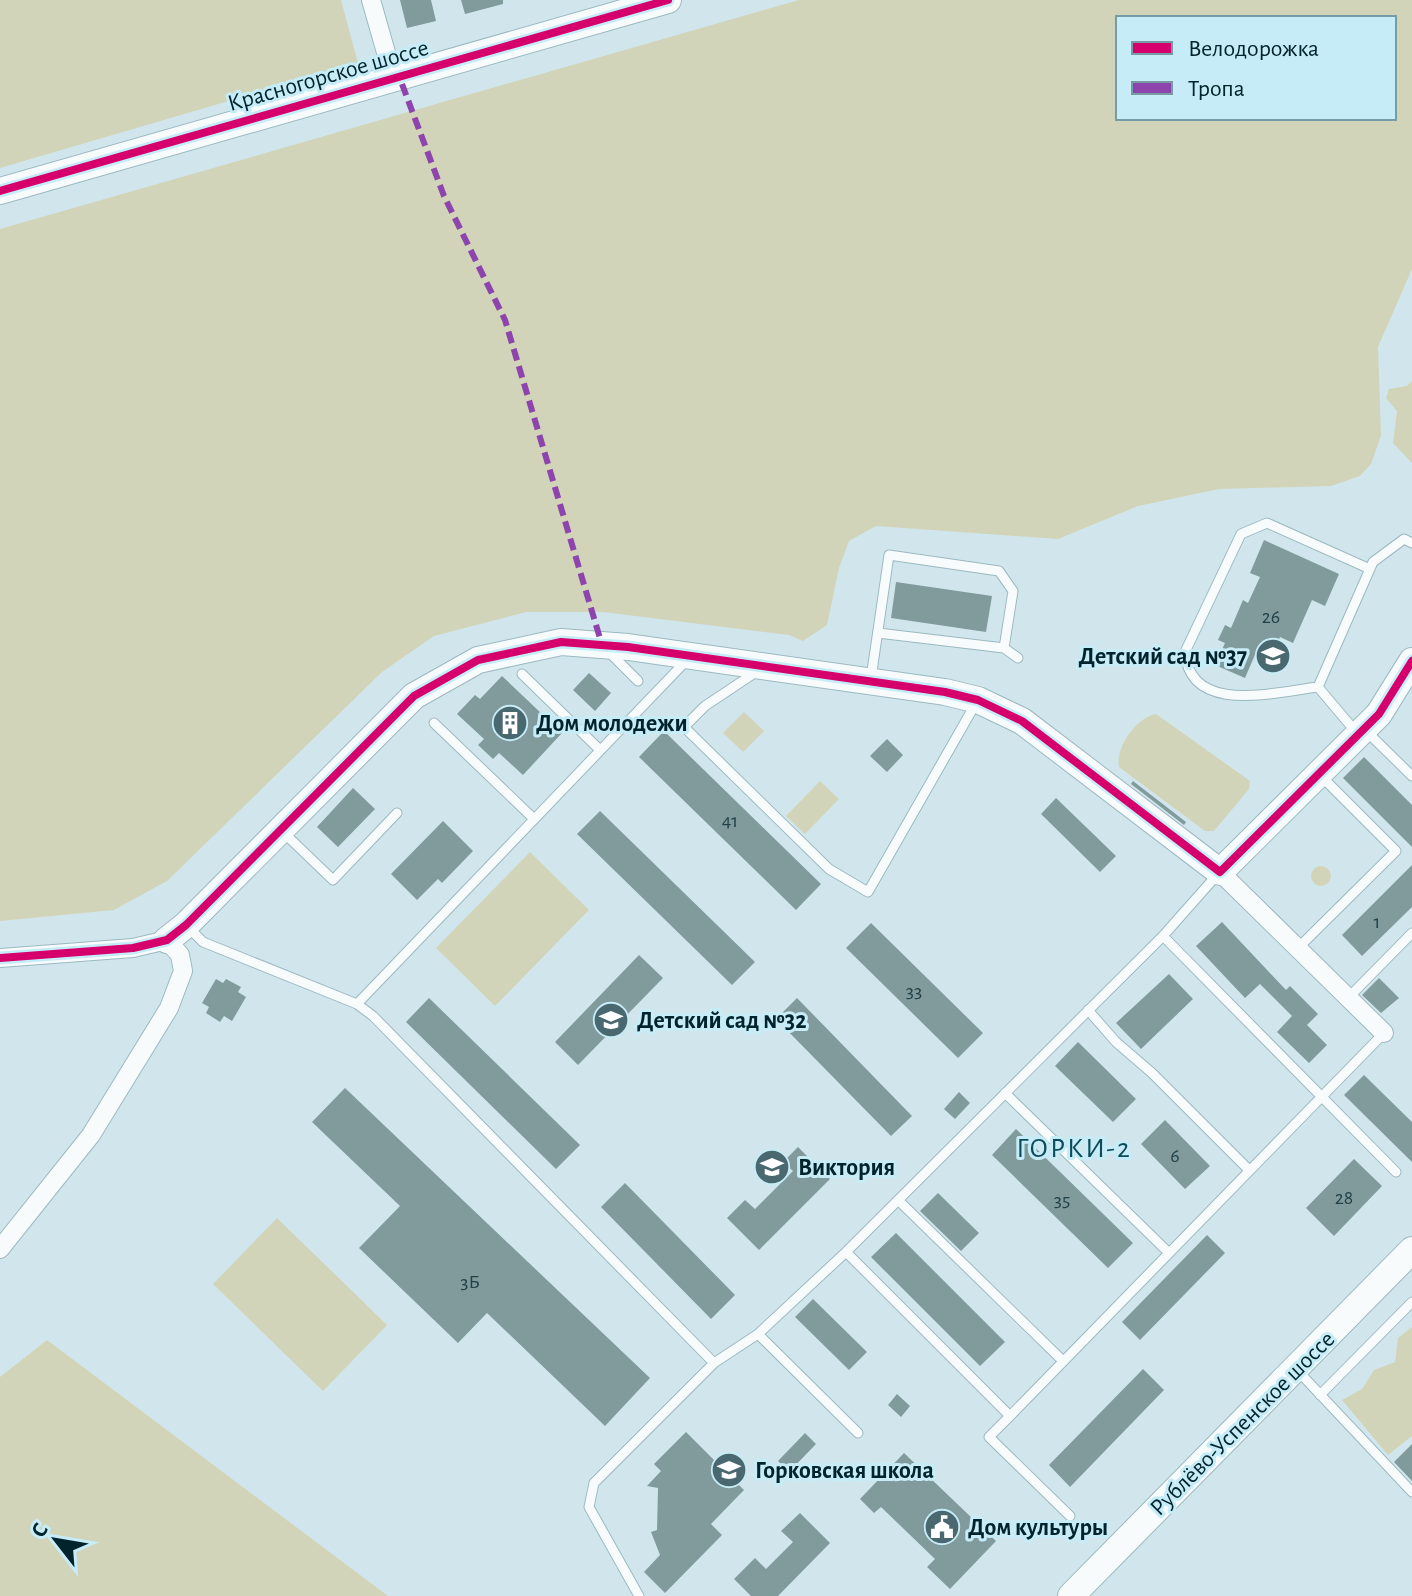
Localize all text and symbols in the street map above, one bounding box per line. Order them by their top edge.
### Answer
legend [1116,16,1396,120]
street label: Красногорское шоссе [225,36,431,116]
text: Велодорожка [1188,37,1319,61]
text: Тропа [1188,77,1245,101]
house number: 26 [1262,607,1280,627]
school or university icon: Детский сад №37 [1254,637,1292,675]
place label: Детский сад №37 [1078,645,1247,669]
building icon: Дом молодежи [491,704,529,742]
place label: Дом молодежи [536,712,688,736]
house number: 41 [722,811,738,831]
house number: 1 [1374,912,1380,932]
house number: 33 [906,981,922,1001]
school or university icon: Детский сад №32 [592,1001,630,1039]
place label: Детский сад №32 [637,1009,806,1033]
district label: ГОРКИ-2 [1016,1135,1132,1163]
house number: 6 [1170,1146,1180,1166]
school or university icon: Виктория [753,1148,791,1186]
place label: Виктория [798,1156,895,1180]
house number: 28 [1335,1188,1353,1208]
house number: 35 [1054,1190,1070,1210]
house number: 3Б [460,1272,480,1292]
street label: Рублёво-Успенское шоссе [1146,1327,1339,1520]
school or university icon: Горковская школа [710,1451,748,1489]
place label: Горковская школа [755,1459,934,1483]
north arrow [16,1500,96,1580]
public building icon: Дом культуры [923,1508,961,1546]
place label: Дом культуры [968,1516,1108,1540]
text: С [27,1519,52,1541]

